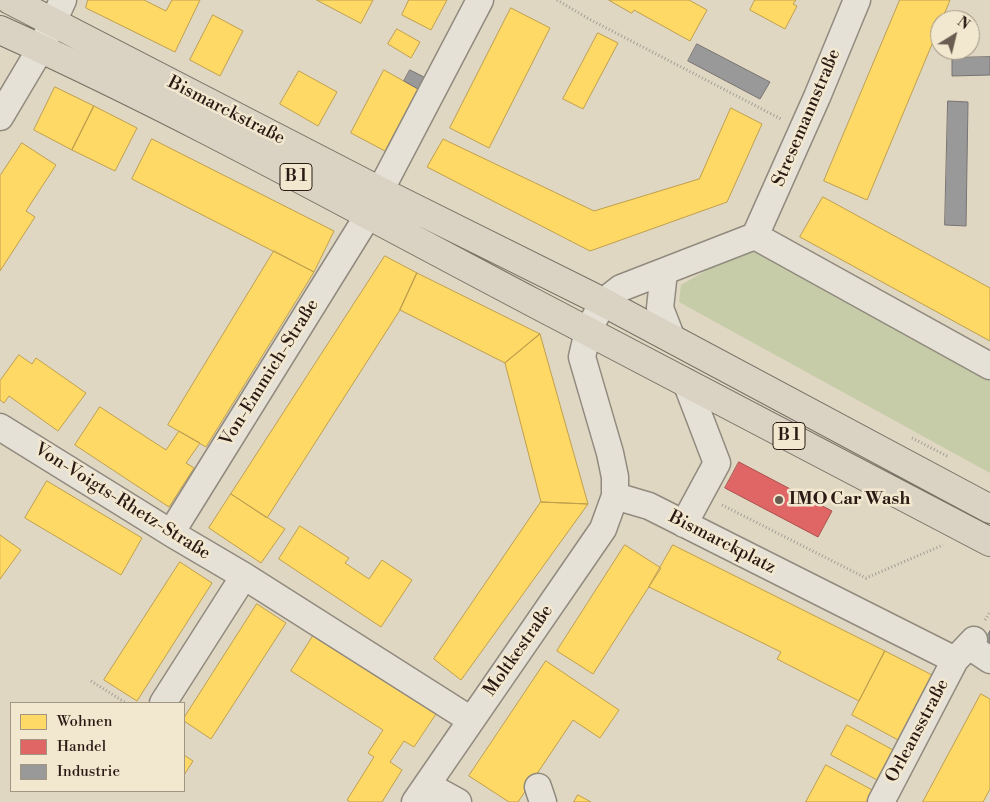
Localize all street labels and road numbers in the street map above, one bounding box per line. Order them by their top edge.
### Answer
street label: Stresemannstraße [768,46,846,190]
street label: Bismarckstraße [164,72,288,150]
road number: B 1 [280,163,312,190]
street label: Von-Emmich-Straße [216,296,324,450]
road number: B 1 [773,422,805,450]
street label: Von-Voigts-Rhetz-Straße [30,439,214,565]
street label: Bismarckplatz [665,507,779,579]
street label: Moltkestraße [480,601,558,701]
street label: Orleansstraße [882,676,954,786]

